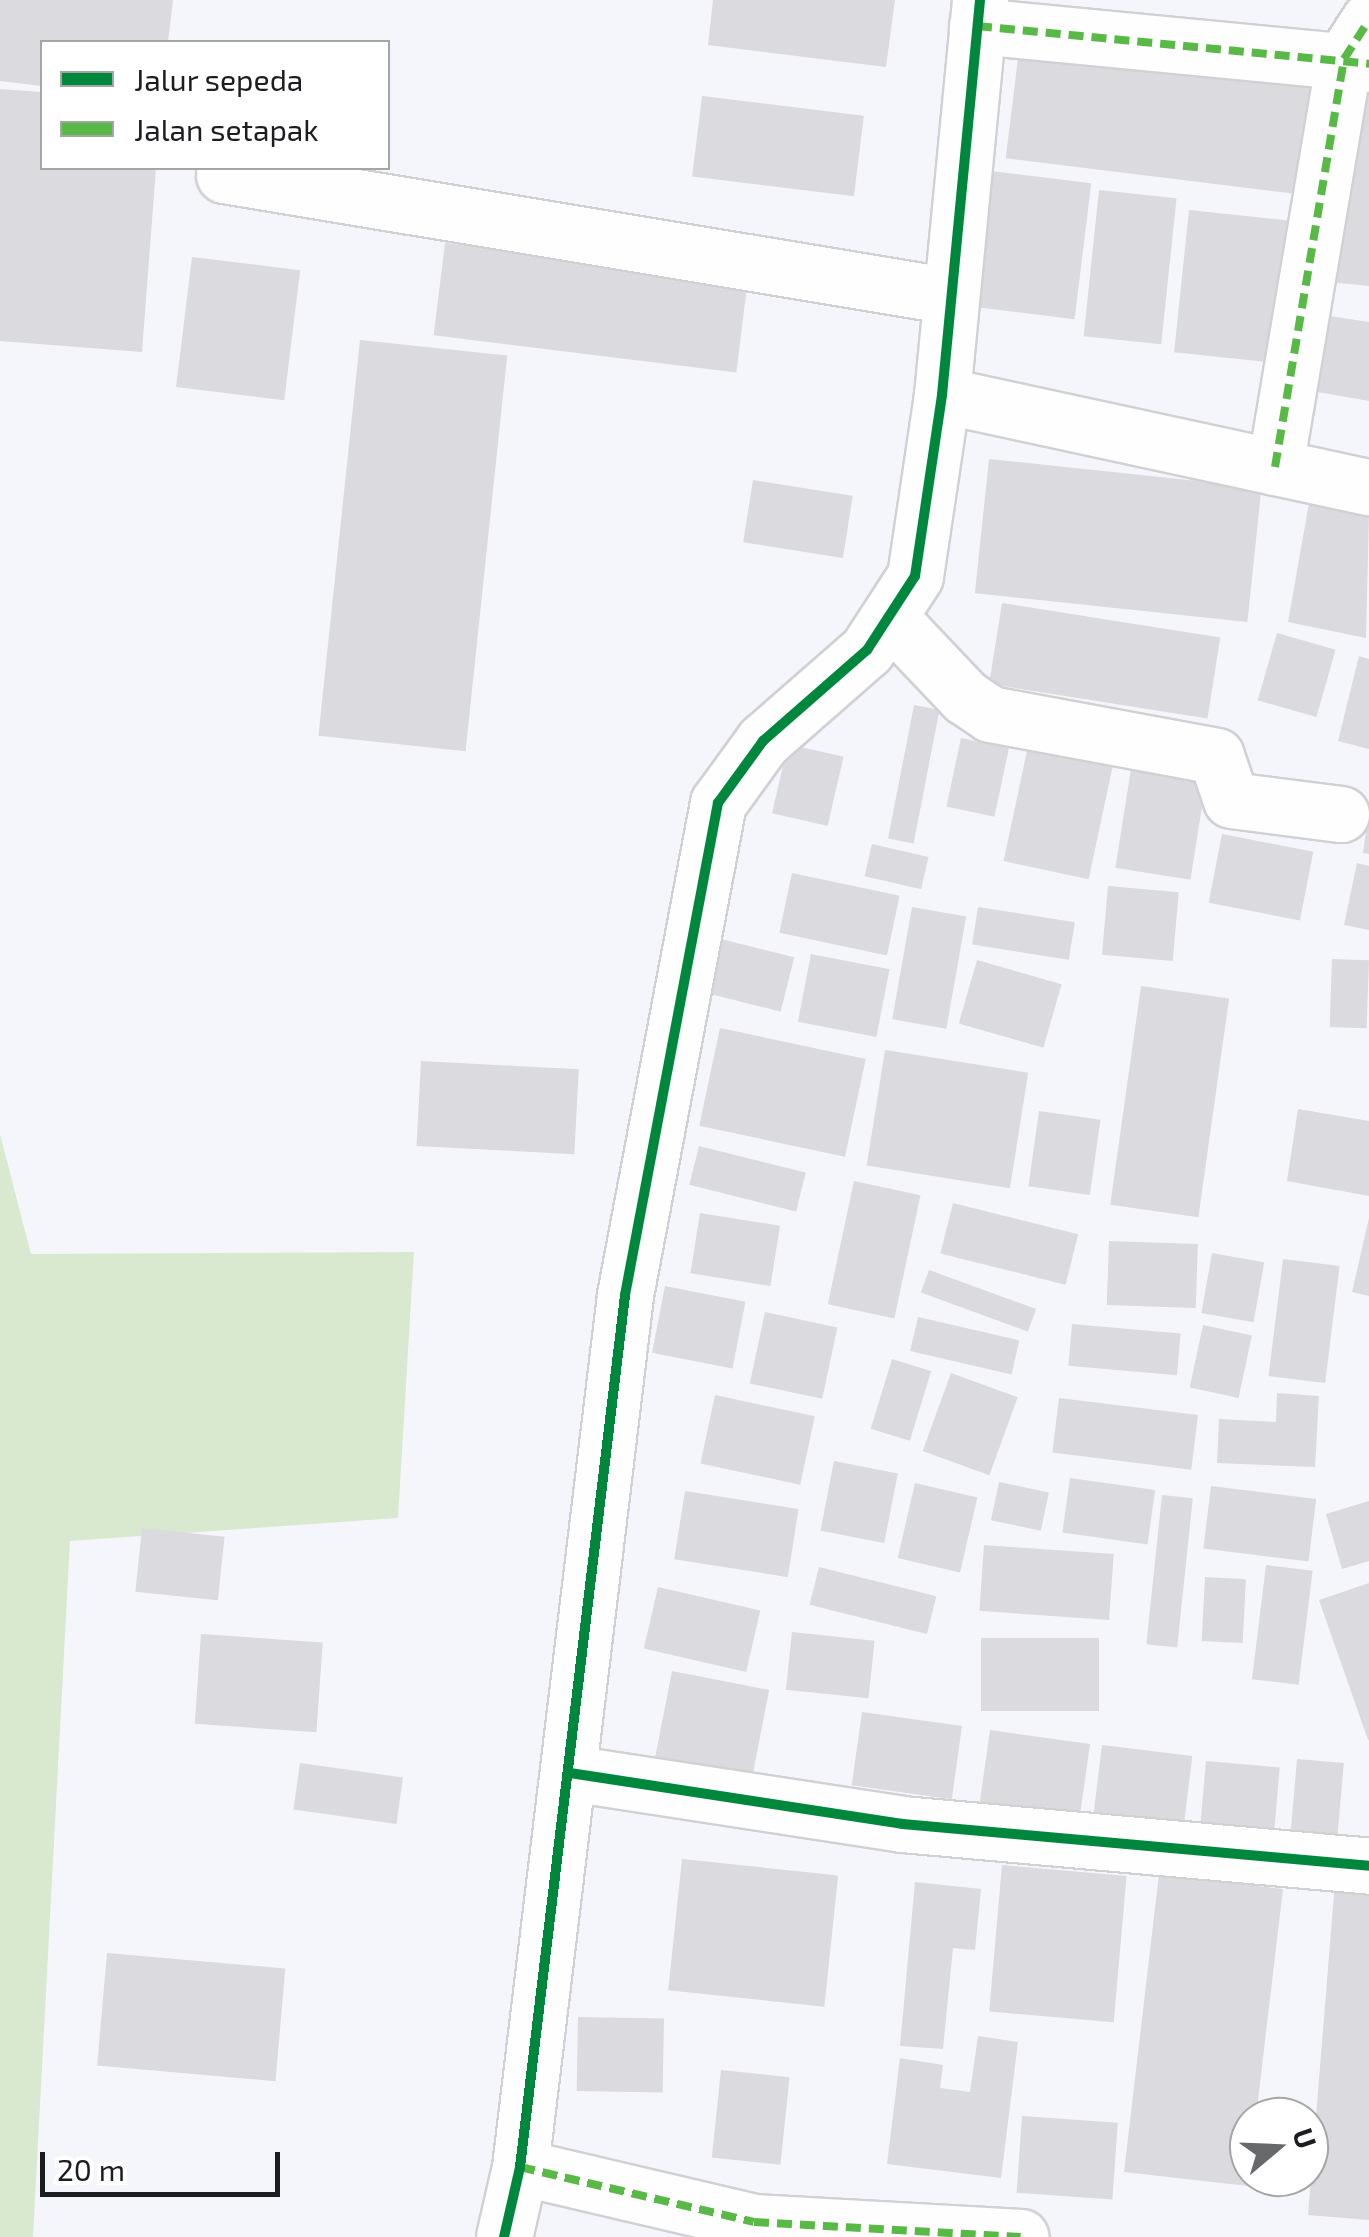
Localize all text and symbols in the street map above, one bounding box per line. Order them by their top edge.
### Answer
legend [40,40,390,170]
text: Jalur sepeda [134,61,303,97]
text: Jalan setapak [134,111,319,147]
north arrow [1229,2097,1329,2197]
text: U [1286,2123,1325,2153]
scale bar [45,2132,285,2194]
text: 20 m [57,2151,125,2187]

